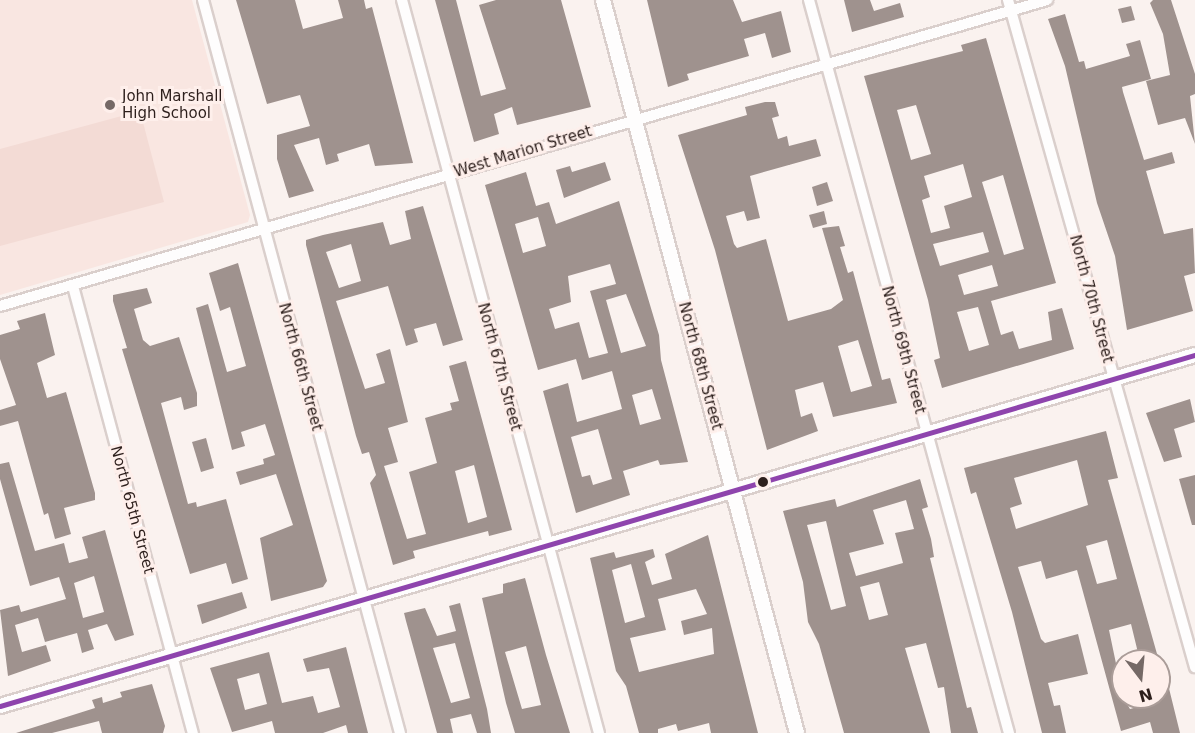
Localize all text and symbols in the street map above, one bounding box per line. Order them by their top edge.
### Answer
place label: John Marshall High School [122,87,223,122]
marker: John Marshall High School [103,98,117,112]
street label: West Marion Street [452,122,594,182]
street label: North 70th Street [1065,233,1117,365]
street label: North 69th Street [877,284,929,416]
street label: North 68th Street [674,300,726,432]
street label: North 66th Street [274,301,326,433]
street label: North 67th Street [473,301,525,433]
street label: North 65th Street [106,444,158,576]
unlabelled marker [757,476,769,488]
north arrow [1111,649,1171,709]
text: N [1137,684,1155,706]

